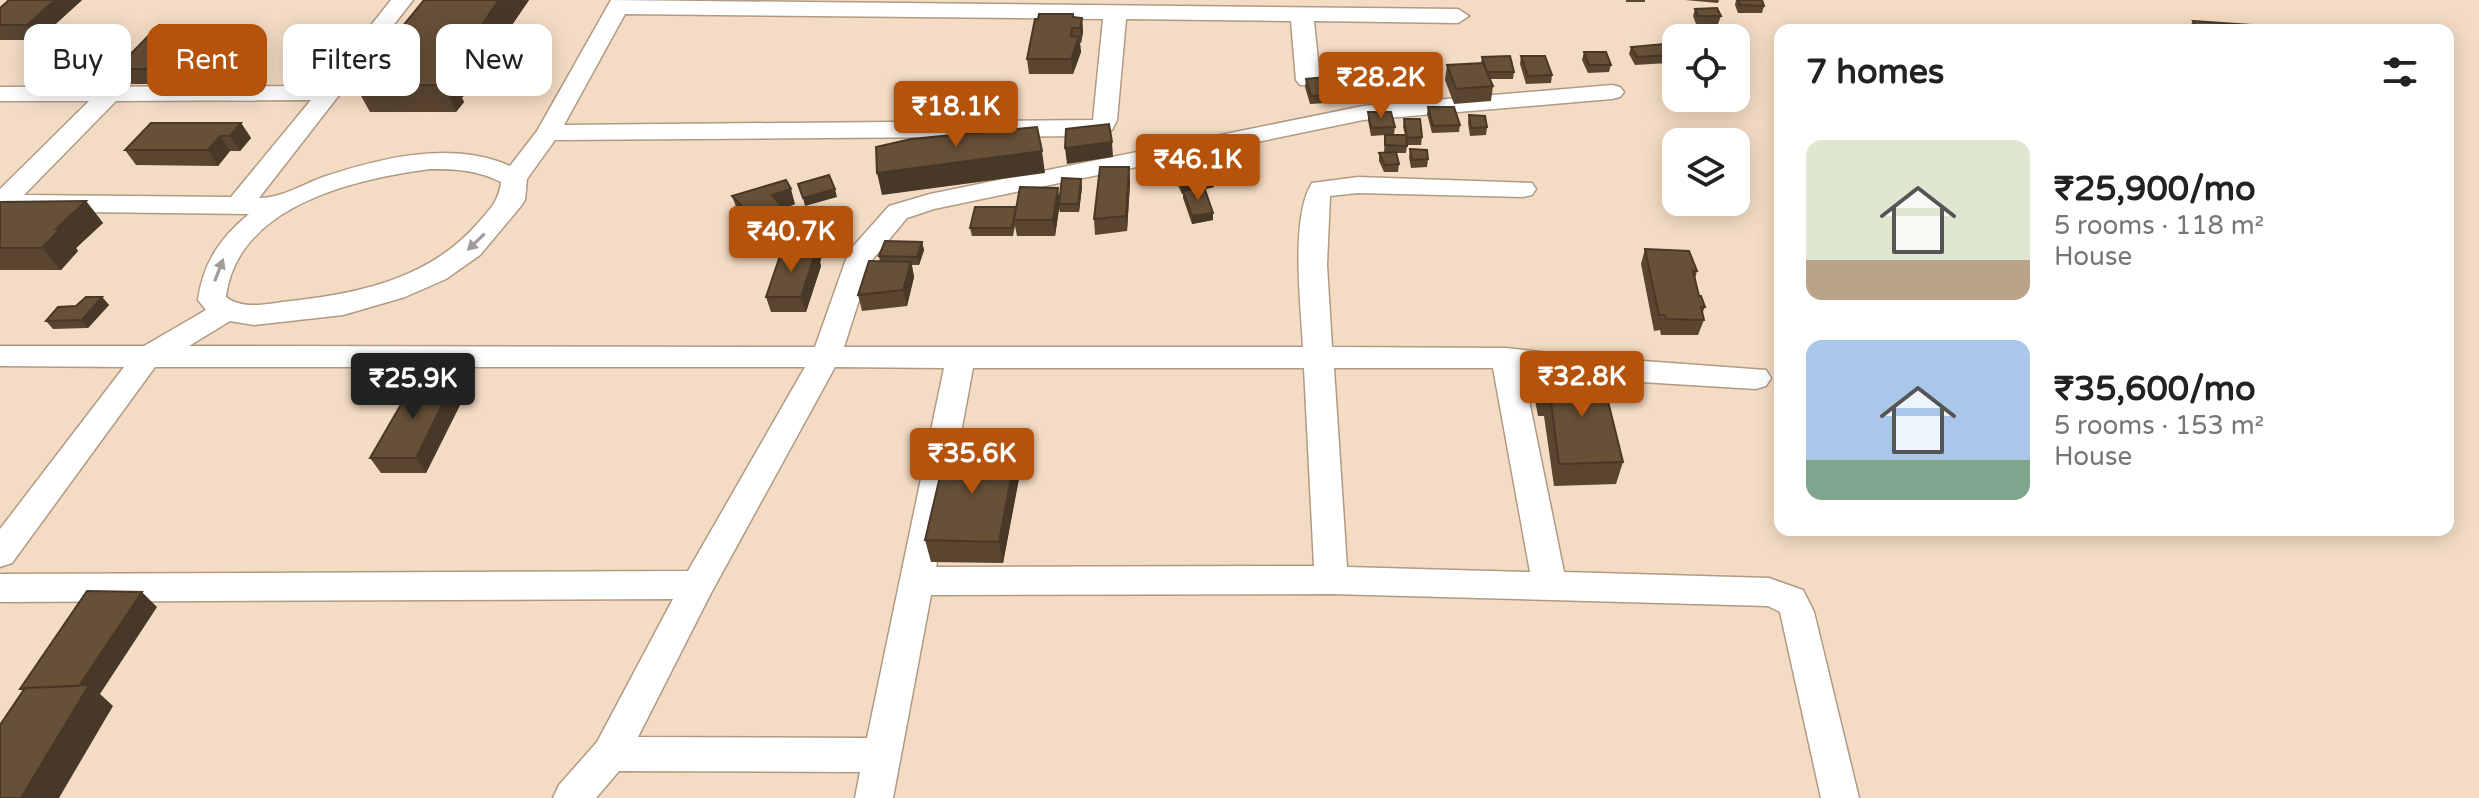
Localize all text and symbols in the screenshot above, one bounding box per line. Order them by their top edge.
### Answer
chip: Buy [24,24,131,96]
chip: Rent [147,24,267,96]
chip: Filters [283,24,420,96]
chip: New [436,24,552,96]
map controls [1662,24,1750,216]
button: locate [1662,24,1750,112]
icon: filters [2378,50,2422,94]
pin: ₹28.2K [1316,52,1446,120]
text: 7 homes [1806,52,1944,93]
text: ₹28.2K [1337,62,1425,93]
pin: ₹18.1K [891,81,1021,149]
text: ₹18.1K [912,91,1000,122]
button: layers [1662,128,1750,216]
pin: ₹46.1K [1133,134,1263,202]
text: ₹46.1K [1154,144,1242,175]
text: ₹25,900/mo [2054,169,2256,210]
icon: home [1870,172,1966,268]
pin: ₹40.7K [726,206,856,274]
text: 5 rooms · 118 m² [2054,210,2264,241]
text: ₹40.7K [747,216,835,247]
one-way arrow [467,233,486,251]
text: House [2054,241,2132,272]
one-way arrow [213,258,226,282]
pin: ₹32.8K [1517,351,1647,419]
pin: ₹25.9K [348,353,478,421]
text: ₹32.8K [1538,361,1626,392]
text: ₹25.9K [369,363,457,394]
text: ₹35,600/mo [2054,369,2256,410]
icon: home [1870,372,1966,468]
text: 5 rooms · 153 m² [2054,410,2264,441]
pin: ₹35.6K [907,428,1037,496]
text: ₹35.6K [928,438,1016,469]
text: House [2054,441,2132,472]

